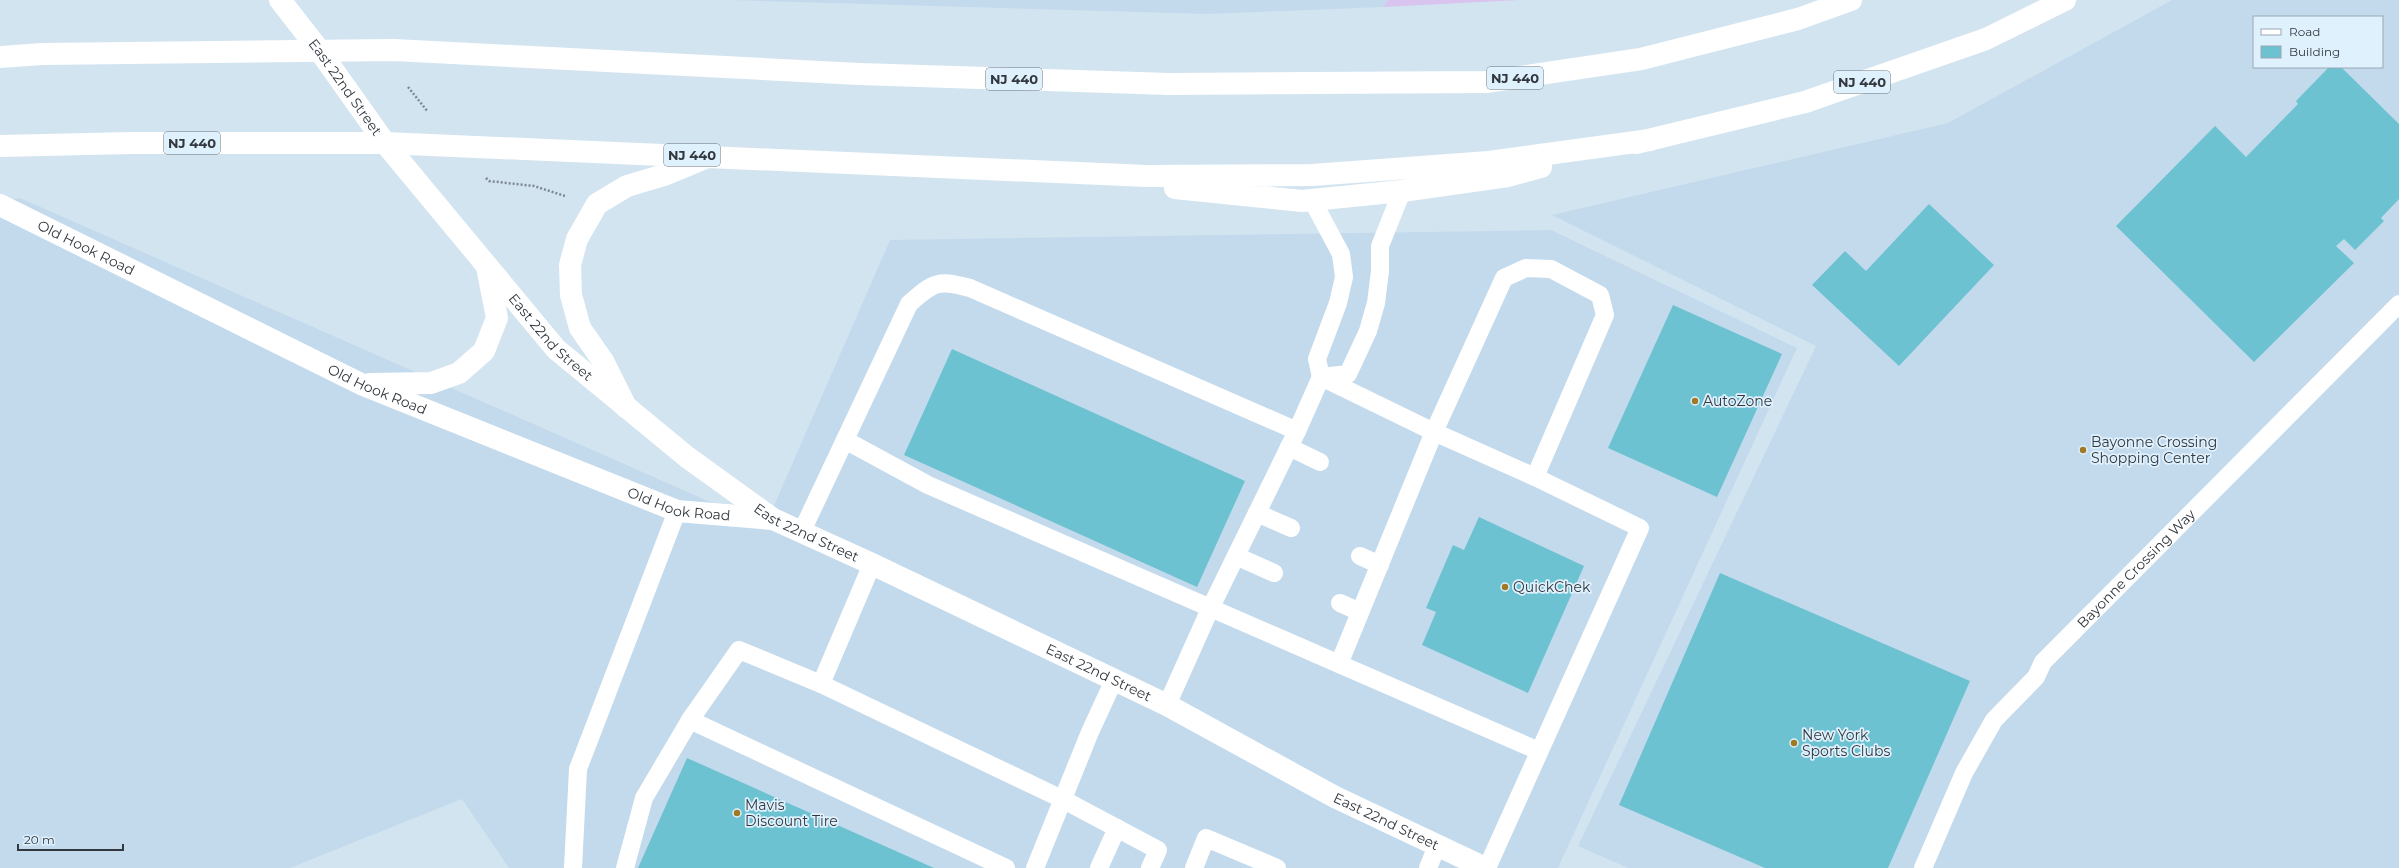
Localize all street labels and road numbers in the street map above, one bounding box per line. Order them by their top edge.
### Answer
street label: East 22nd Street [305,35,386,139]
road number: NJ 440 [1487,67,1543,89]
road number: NJ 440 [986,68,1042,90]
road number: NJ 440 [1834,71,1890,93]
road number: NJ 440 [164,132,220,154]
road number: NJ 440 [664,144,720,166]
street label: Old Hook Road [34,216,138,279]
street label: East 22nd Street [505,290,597,385]
street label: Old Hook Road [325,360,430,419]
street label: Old Hook Road [625,483,731,524]
street label: East 22nd Street [750,499,862,566]
street label: Bayonne Crossing Way [2073,505,2199,632]
street label: East 22nd Street [1043,640,1155,705]
street label: East 22nd Street [1331,789,1442,854]

